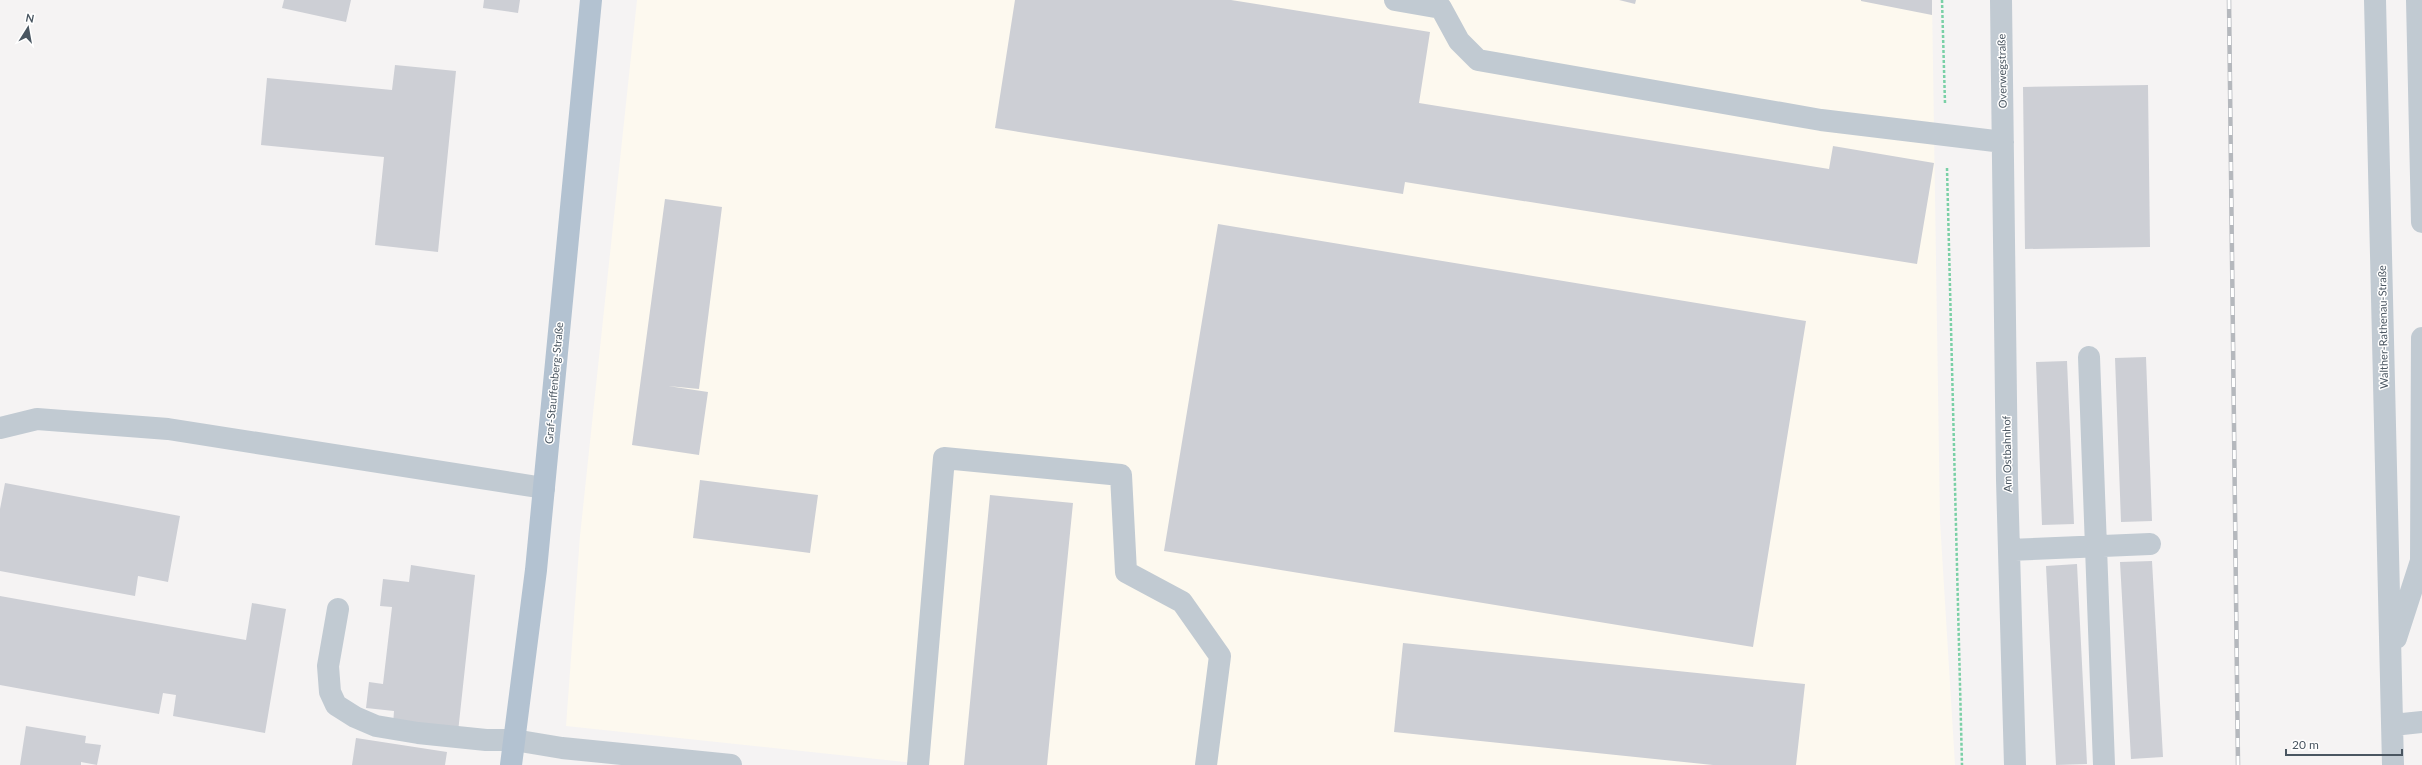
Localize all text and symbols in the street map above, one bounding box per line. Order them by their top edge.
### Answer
north arrow [8,8,48,48]
text: N [25,11,35,25]
street label: Overwegstraße [1994,33,2009,108]
street label: Walther-Rathenau-Straße [2375,265,2390,389]
street label: Graf-Stauffenberg-Straße [542,321,565,444]
street label: Am Ostbahnhof [1999,415,2014,492]
scale bar [2286,731,2402,757]
text: 20 m [2292,737,2319,752]

